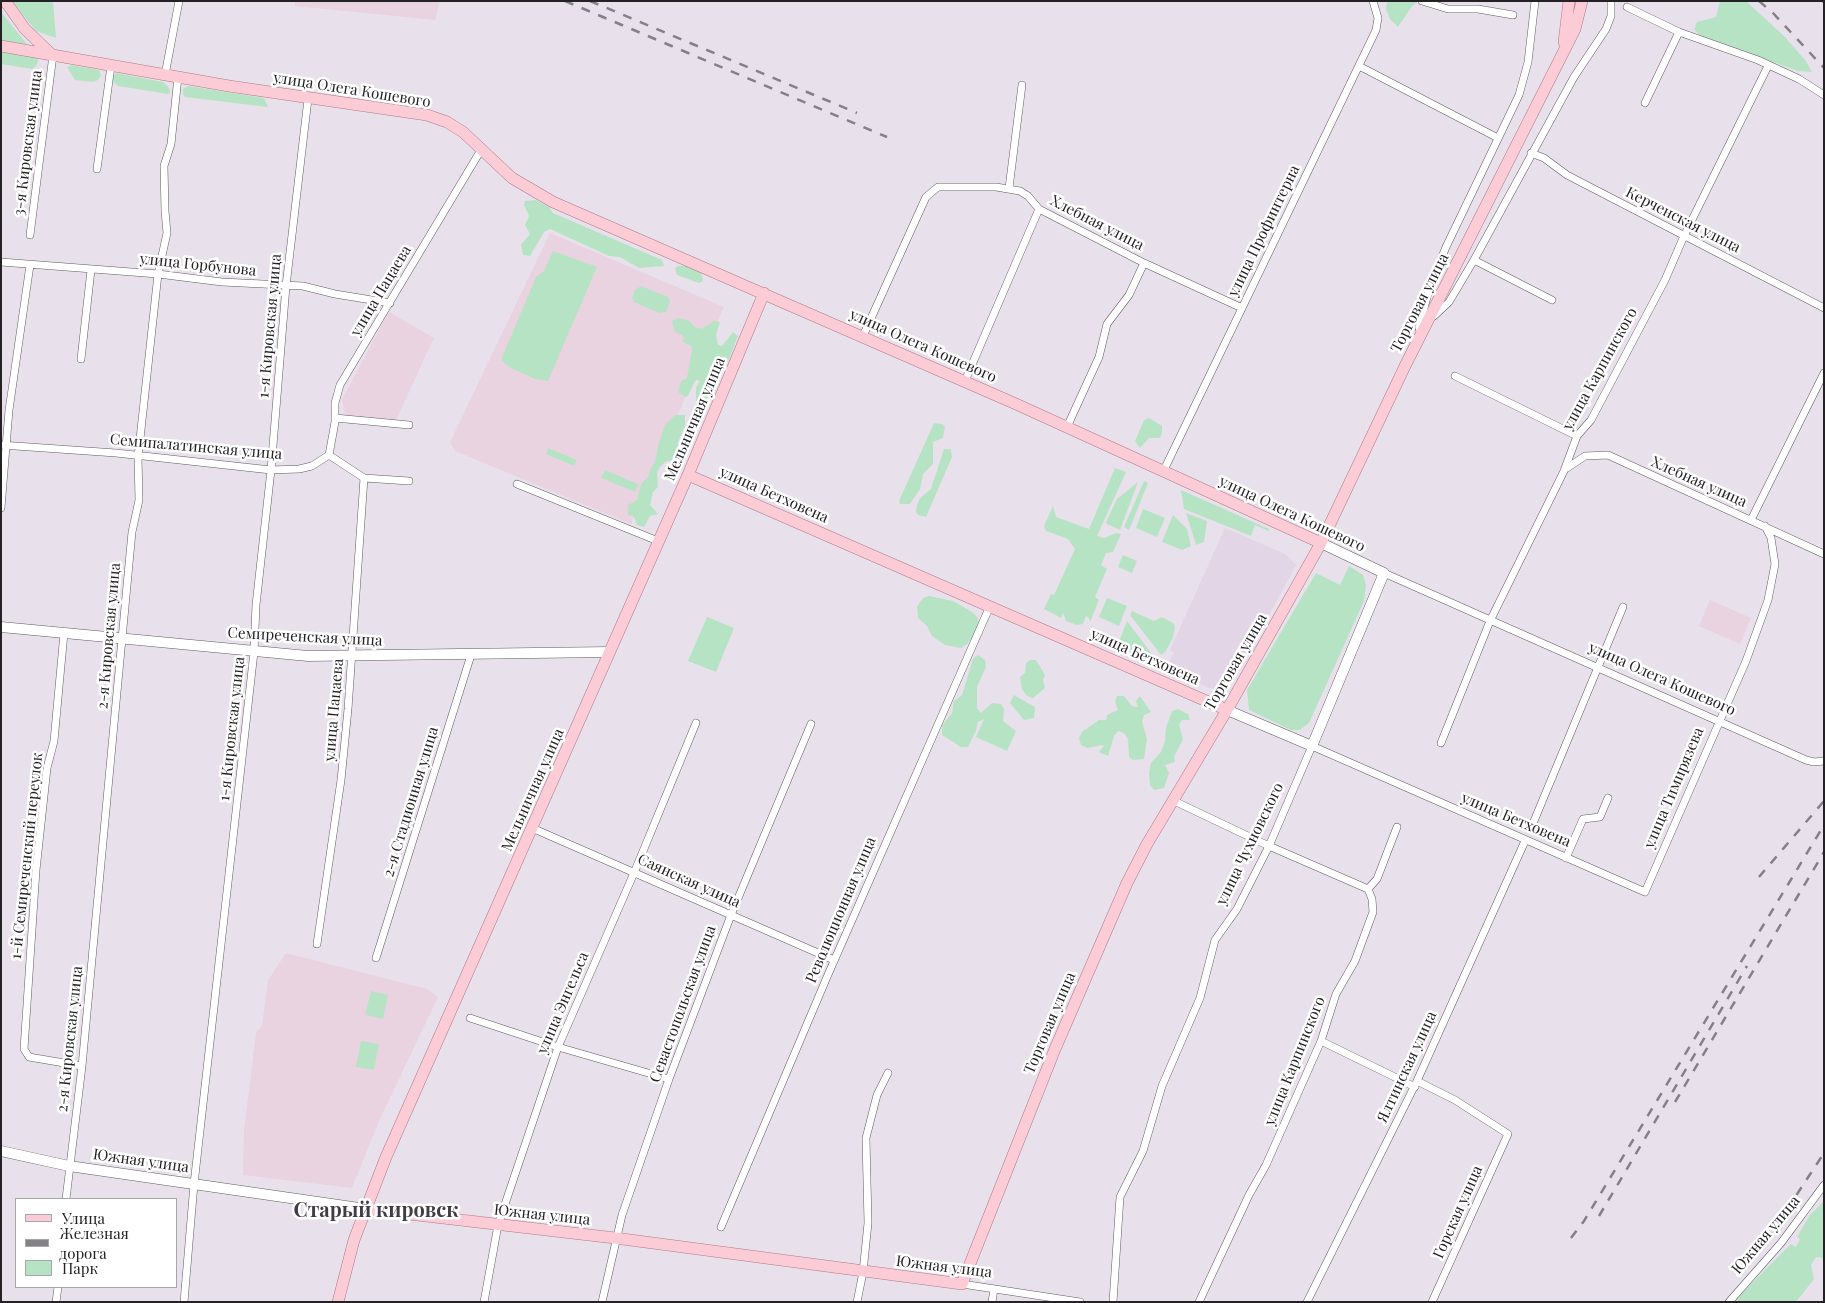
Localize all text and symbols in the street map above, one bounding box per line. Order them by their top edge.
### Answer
street label: 3-я Кировская улица [10,69,46,217]
street label: улица Олега Кошевого [272,69,432,111]
street label: улица Профинтерна [1224,162,1304,300]
street label: Керченская улица [1623,183,1743,257]
street label: Хлебная улица [1047,192,1147,254]
street label: улица Пацаева [347,242,415,340]
street label: улица Горбунова [139,250,257,280]
street label: Торговая улица [1387,250,1453,356]
street label: 1-я Кировская улица [255,253,285,399]
street label: улица Олега Кошевого [847,305,999,387]
street label: улица Карпинского [1559,305,1641,433]
street label: Мельничная улица [661,355,729,483]
street label: Семипалатинская улица [109,430,283,464]
street label: Хлебная улица [1648,453,1750,511]
street label: улица Бетховена [717,463,831,527]
street label: улица Олега Кошевого [1216,472,1368,556]
street label: 2-я Кировская улица [94,562,124,710]
street label: Торговая улица [1201,610,1271,714]
street label: Семиреченская улица [227,624,383,650]
street label: улица Бетховена [1088,625,1202,689]
street label: улица Олега Кошевого [1586,638,1738,720]
street label: 1-я Кировская улица [215,656,249,802]
street label: улица Пацаева [321,658,347,762]
street label: 2-я Стадионная улица [380,725,442,879]
street label: улица Тимирязева [1640,725,1708,851]
street label: Мельничная улица [498,726,568,854]
street label: 1-й Семиреченский переулок [7,752,47,960]
street label: улица Чухновского [1213,780,1287,908]
street label: улица Бетховена [1459,789,1573,851]
street label: Революционная улица [802,834,880,986]
street label: Саянская улица [635,850,743,912]
street label: Севастопольская улица [646,923,720,1085]
street label: улица Энгельса [533,949,593,1057]
street label: 2-я Кировская улица [53,965,87,1113]
street label: Торговая улица [1020,969,1080,1077]
street label: улица Карпинского [1261,994,1329,1128]
street label: Ялтинская улица [1373,1009,1441,1125]
street label: Южная улица [92,1145,190,1177]
street label: Горская улица [1429,1163,1487,1261]
street label: Южная улица [1728,1192,1804,1278]
legend [15,1198,178,1288]
district label: Старый кировск [294,1199,458,1223]
street label: Южная улица [493,1201,591,1229]
text: Улица [62,1208,105,1228]
text: Железная дорога [59,1223,129,1263]
street label: Южная улица [895,1252,993,1282]
text: Парк [62,1258,98,1278]

